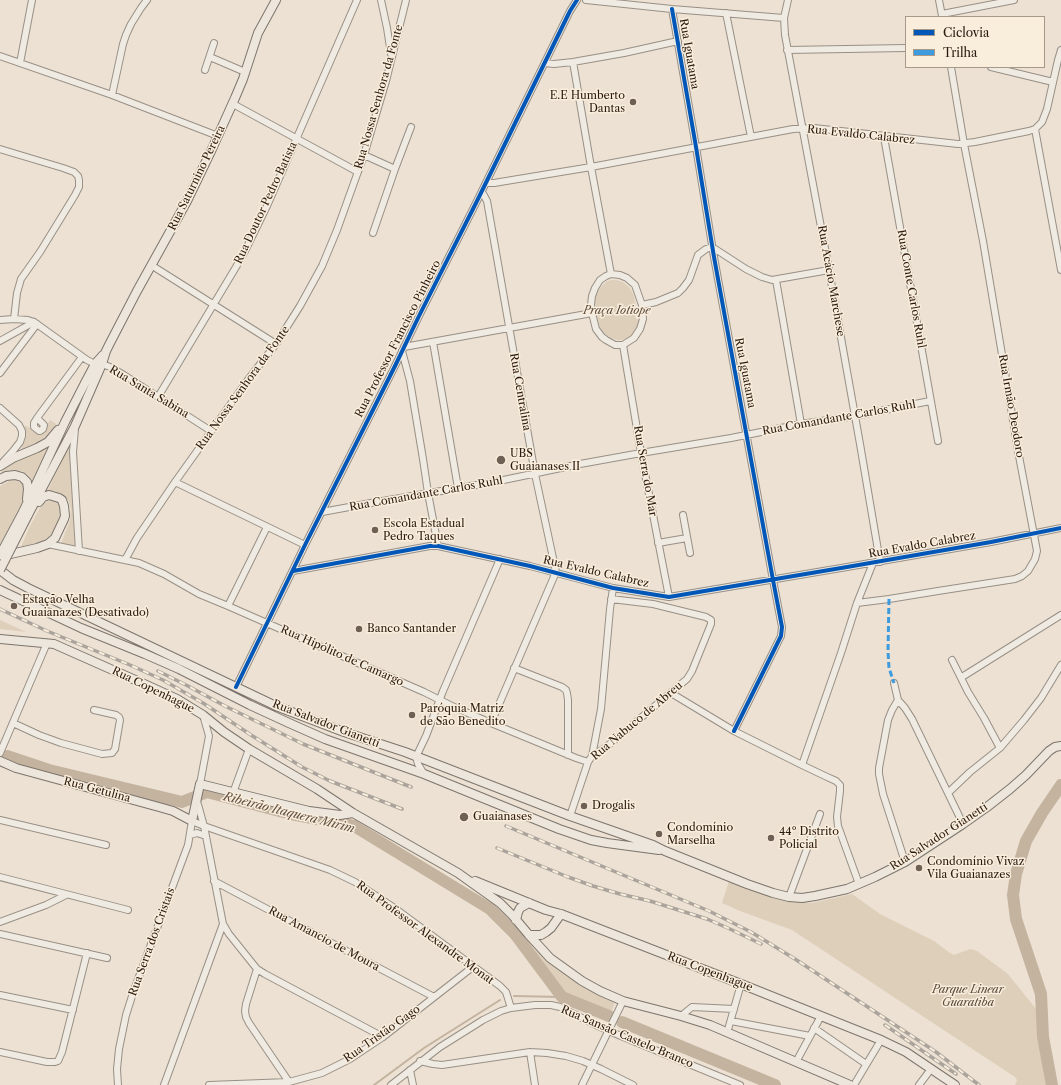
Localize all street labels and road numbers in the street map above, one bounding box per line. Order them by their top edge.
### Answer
street label: Rua Iguatama [676,18,702,90]
street label: Rua Nossa Senhora da Fonte [352,23,406,171]
street label: Rua Saturnino Pereira [166,123,228,233]
street label: Rua Evaldo Calabrez [806,123,916,147]
street label: Rua Doutor Pedro Batista [232,140,300,266]
street label: Rua Acácio Marchese [815,224,847,338]
street label: Rua Conte Carlos Ruhl [894,229,928,349]
street label: Rua Professor Francisco Pinheiro [352,258,444,420]
street label: Rua Nossa Senhora da Fonte [194,324,292,452]
street label: Rua Iguatama [732,337,758,409]
street label: Rua Centralina [507,352,533,432]
street label: Rua Irmão Deodoro [995,353,1027,459]
street label: Rua Santa Sabina [107,363,191,421]
street label: Rua Comandante Carlos Ruhl [761,398,917,438]
street label: Rua Serra do Mar [631,425,659,517]
street label: Rua Comandante Carlos Ruhl [348,474,504,514]
street label: Rua Evaldo Calabrez [867,529,977,561]
street label: Rua Evaldo Calabrez [542,553,650,591]
street label: Rua Hipólito de Camargo [278,623,406,689]
street label: Rua Copenhague [110,664,196,716]
street label: Rua Nabuco de Abreu [589,679,685,763]
street label: Rua Salvador Gianetti [271,697,381,751]
street label: Rua Getulina [62,775,132,805]
street label: Rua Salvador Gianetti [888,801,990,873]
street label: Rua Professor Alexandre Monat [354,879,496,987]
street label: Rua Serra dos Cristais [126,886,178,998]
street label: Rua Amancio de Moura [266,904,382,974]
street label: Rua Copenhague [666,950,754,994]
street label: Rua Tristão Gago [341,1003,423,1065]
street label: Rua Sansão Castelo Branco [559,1003,695,1071]

